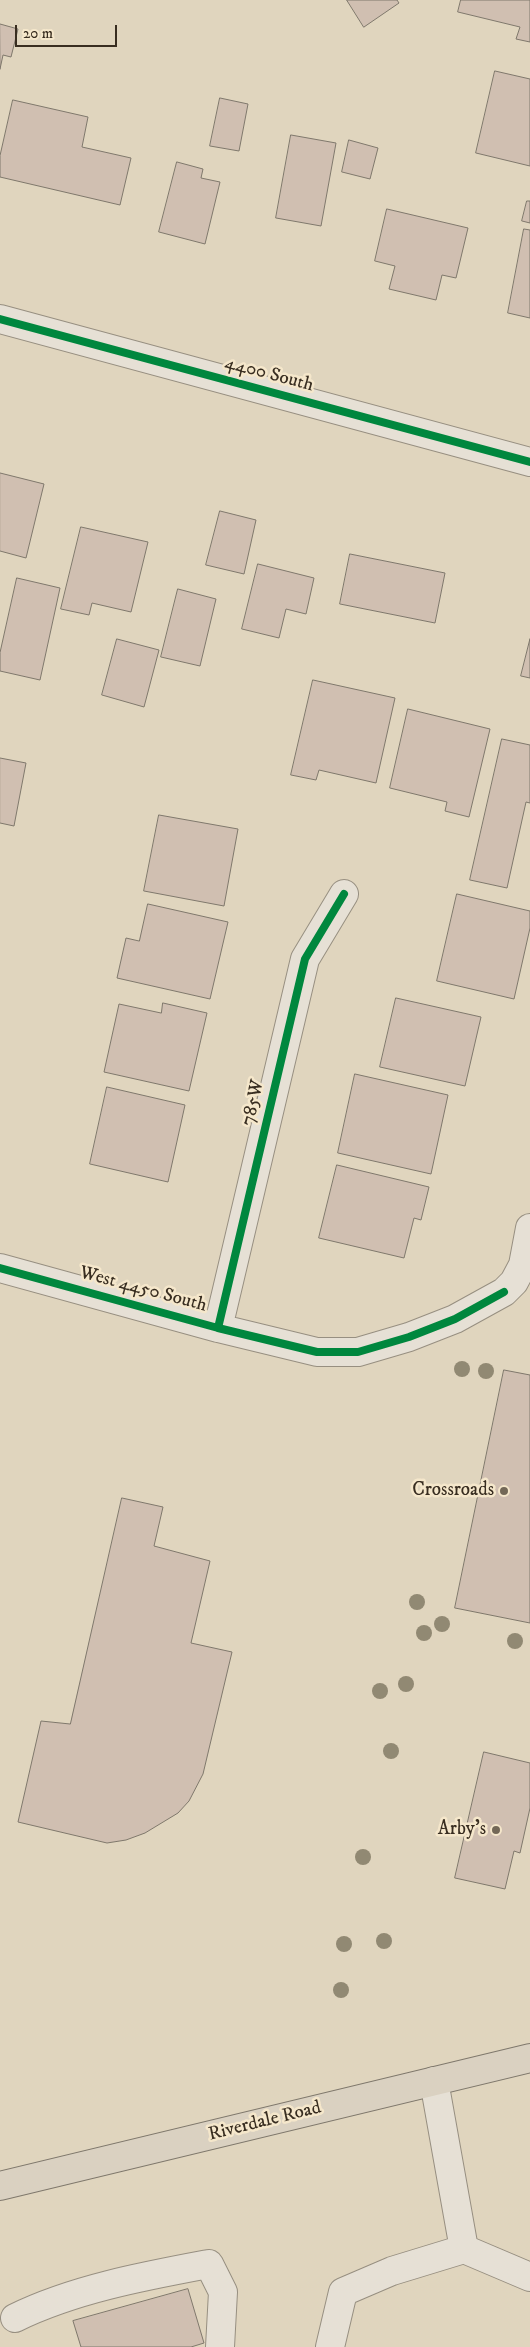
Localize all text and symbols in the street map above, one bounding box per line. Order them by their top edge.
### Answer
scale bar [18,15,120,47]
text: 20 m [23,24,53,43]
street label: 4400 South [222,352,316,398]
street label: 785W [238,1078,270,1128]
street label: West 4450 South [77,1262,209,1318]
place label: Crossroads [412,1480,494,1502]
marker: Crossroads [498,1485,510,1497]
place label: Arby's [438,1819,486,1841]
marker: Arby's [490,1824,502,1836]
street label: Riverdale Road [206,2097,324,2147]

